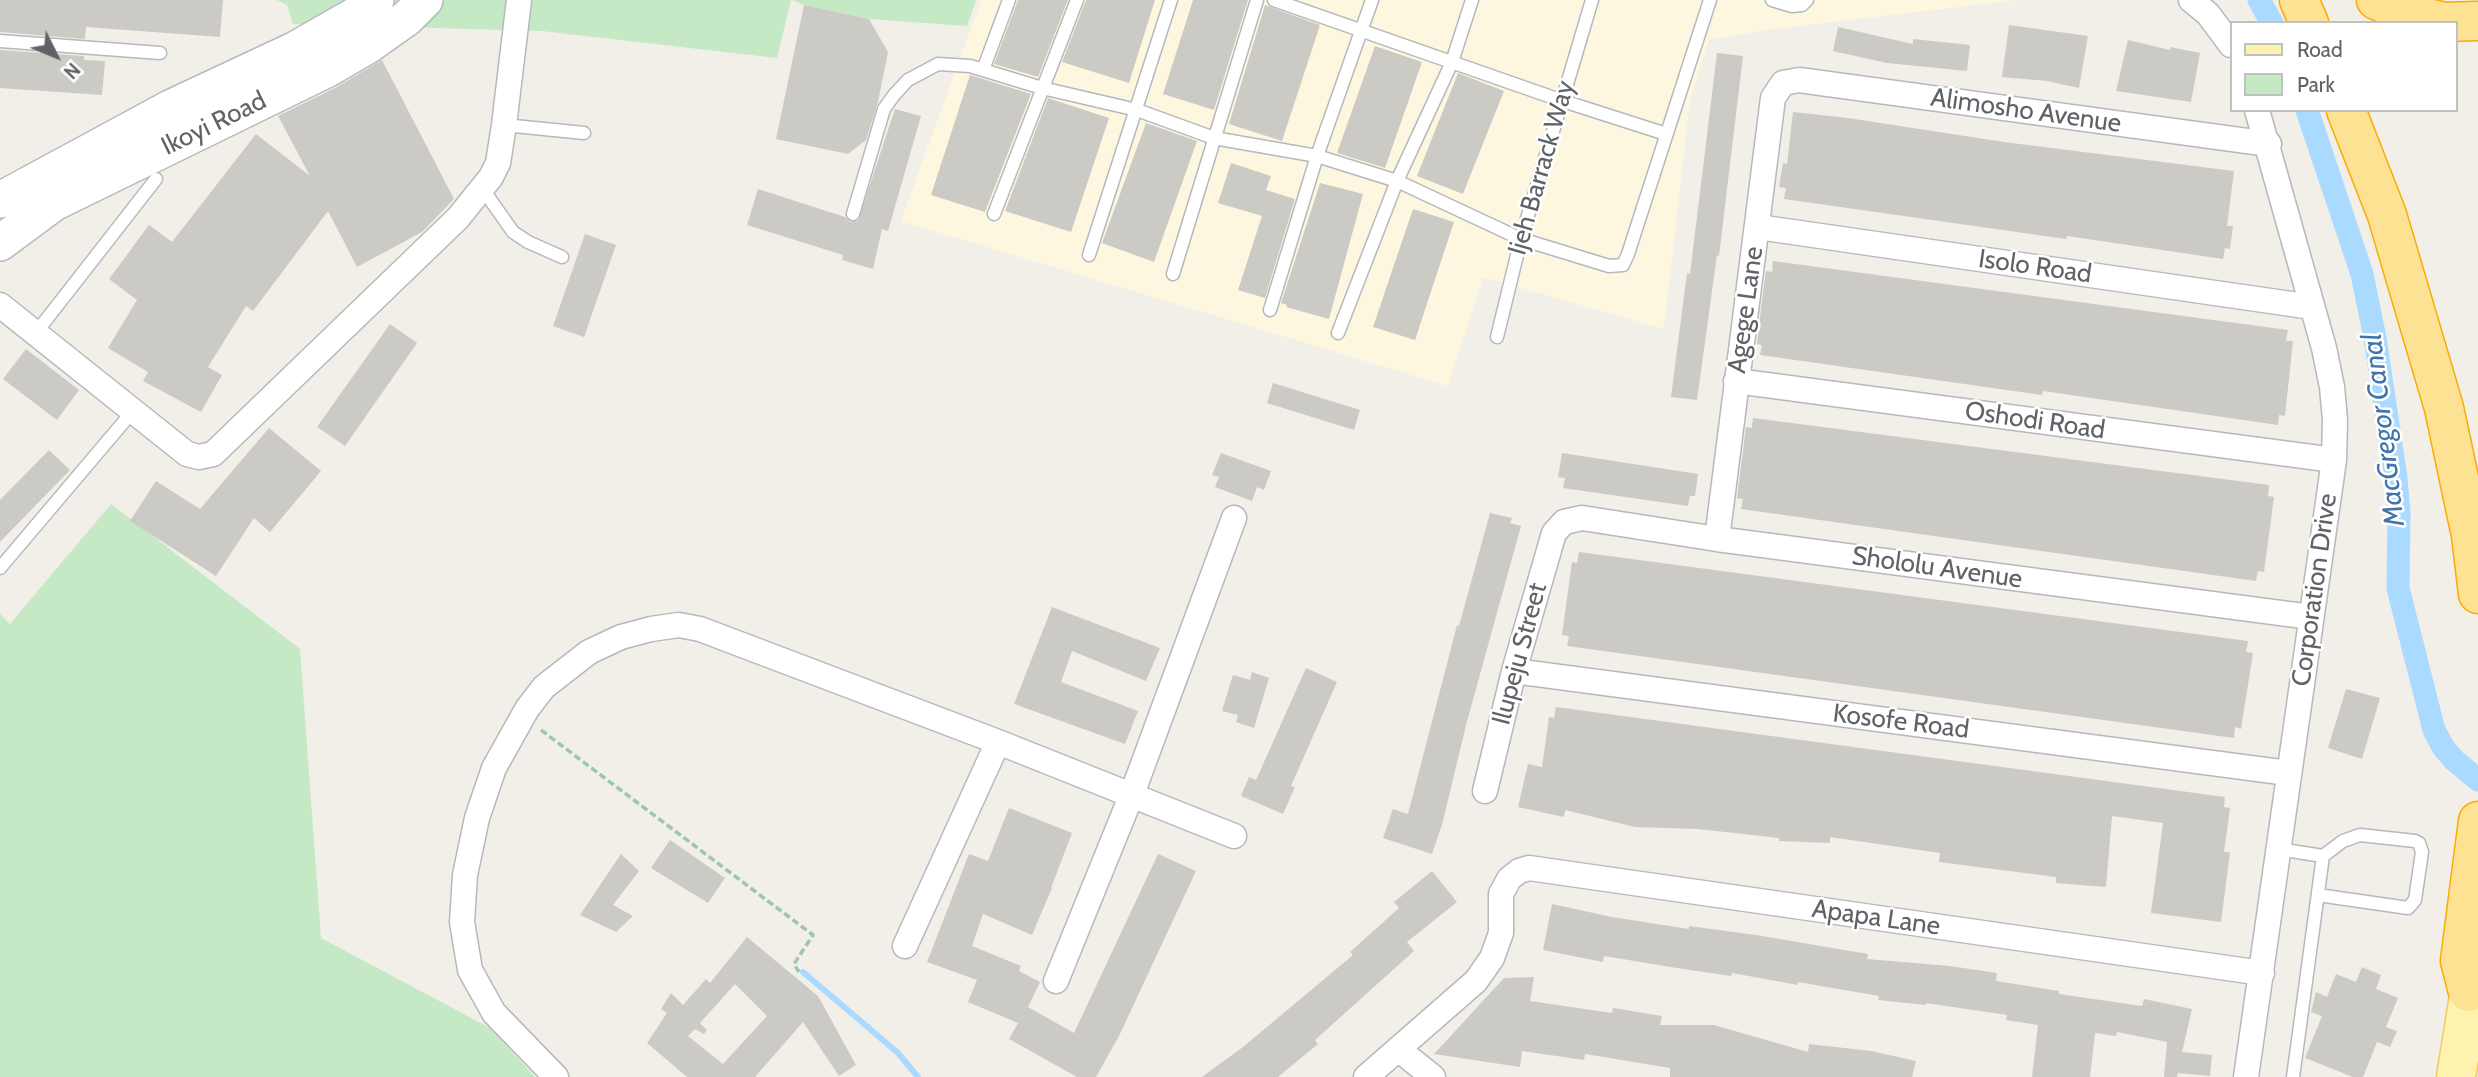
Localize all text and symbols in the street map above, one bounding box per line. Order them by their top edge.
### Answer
north arrow [21,21,91,91]
legend [2230,21,2457,112]
text: Road [2297,37,2343,62]
text: N [59,58,85,83]
text: Park [2297,72,2335,97]
street label: Ijeh Barrack Way [1502,77,1582,259]
street label: Alimosho Avenue [1929,82,2123,140]
street label: Ikoyi Road [157,85,271,163]
street label: Isolo Road [1976,244,2094,290]
street label: Agege Lane [1722,245,1770,375]
water label: MacGregor Canal [2355,332,2413,528]
street label: Oshodi Road [1963,396,2107,446]
street label: Corporation Drive [2286,492,2344,688]
street label: Shololu Avenue [1850,541,2024,595]
street label: Ilupeju Street [1486,580,1554,728]
street label: Kosofe Road [1831,698,1971,746]
street label: Apapa Lane [1810,894,1942,942]

